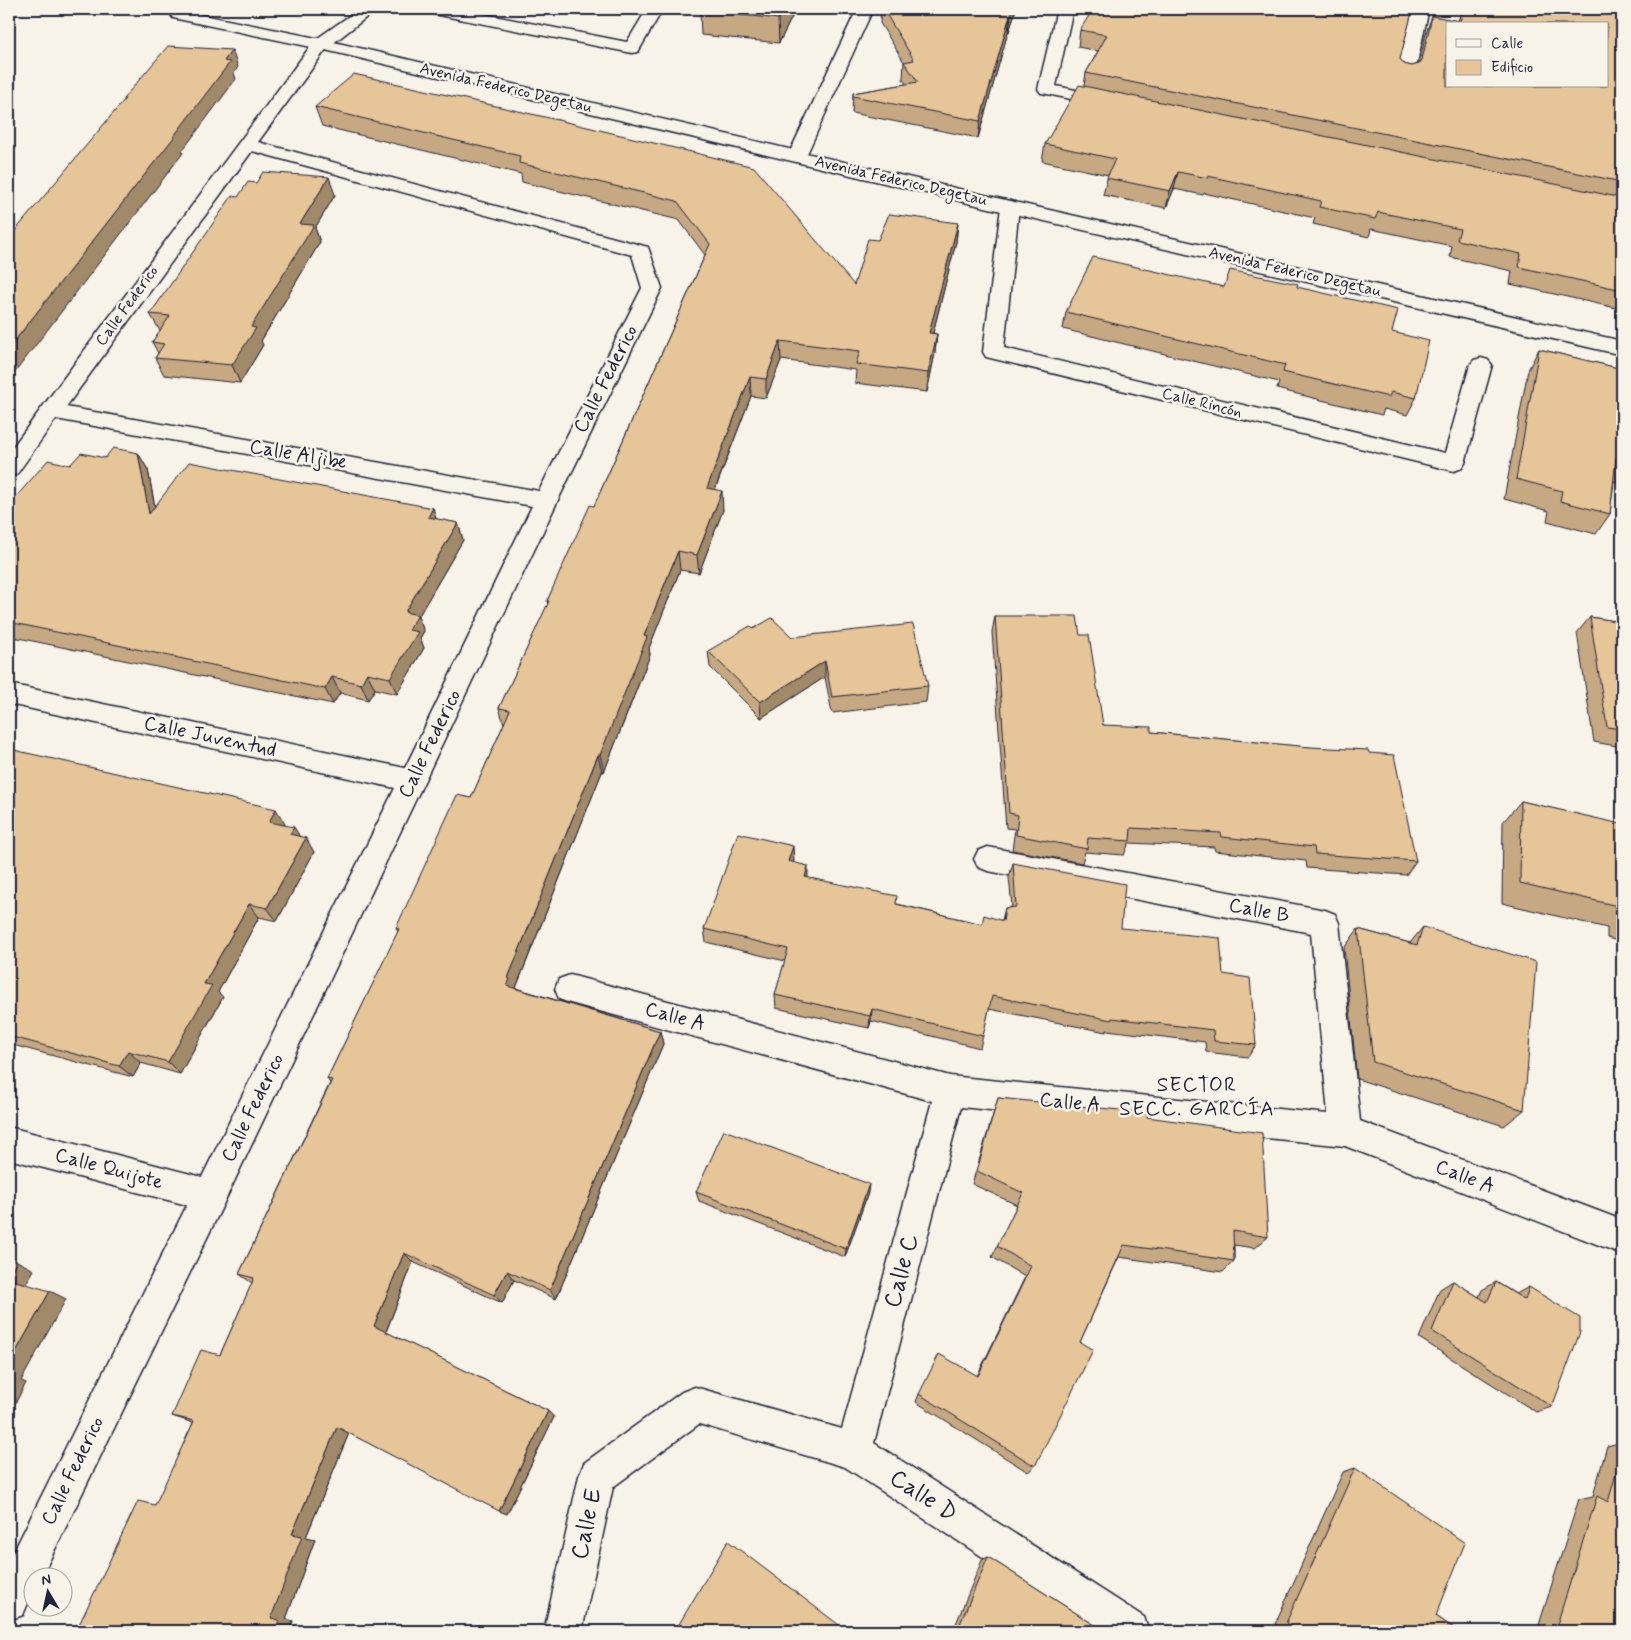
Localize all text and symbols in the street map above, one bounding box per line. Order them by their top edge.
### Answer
legend [1446,22,1608,88]
text: Calle [1491,34,1523,54]
street label: Avenida Federico Degetau [417,58,595,119]
text: Edificio [1491,58,1533,78]
street label: Avenida Federico Degetau [812,151,990,212]
street label: Avenida Federico Degetau [1206,242,1384,303]
street label: Calle Federico [91,262,163,350]
street label: Calle Federico [567,320,645,438]
street label: Calle Rincón [1160,383,1244,423]
street label: Calle Aljibe [247,433,349,477]
street label: Calle Federico [392,685,468,803]
street label: Calle Juventud [141,710,279,764]
street label: Calle B [1226,892,1292,930]
street label: Calle A [642,996,708,1038]
street label: Calle Federico [215,1049,291,1167]
district label: SECTOR SECC. GARCÍA [1119,1071,1275,1123]
street label: Calle A [1038,1086,1102,1120]
street label: Calle Quijote [52,1142,166,1196]
street label: Calle A [1431,1153,1499,1201]
street label: Calle C [877,1231,927,1311]
street label: Calle Federico [35,1412,111,1530]
street label: Calle D [883,1463,963,1529]
street label: Calle E [564,1485,610,1562]
north arrow [22,1568,72,1618]
text: N [40,1571,52,1590]

